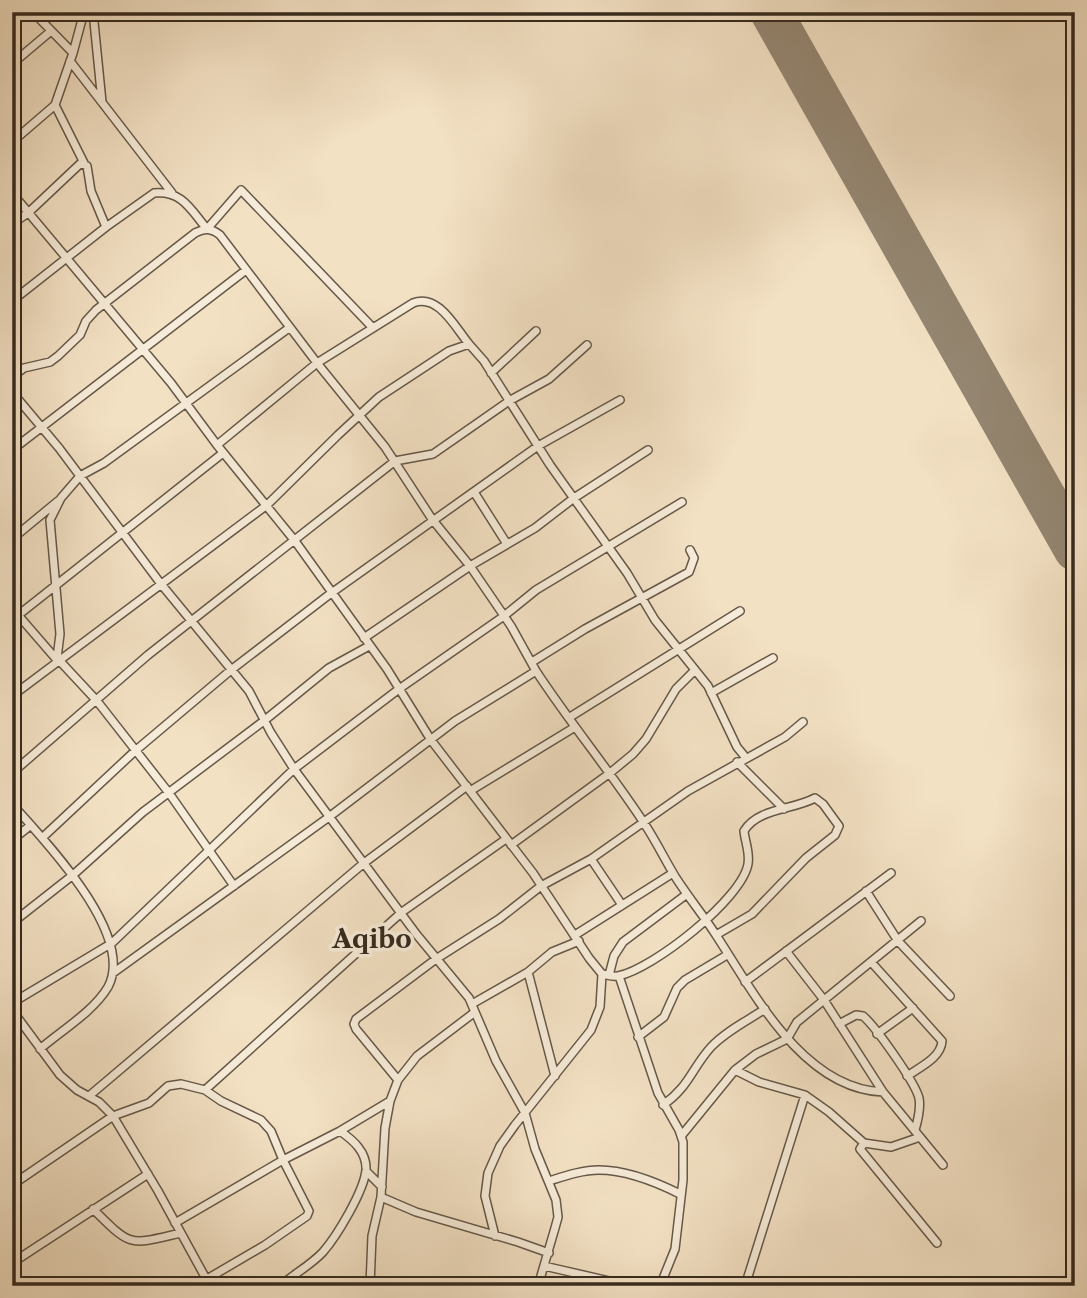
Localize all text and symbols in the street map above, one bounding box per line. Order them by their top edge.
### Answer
district label: Aqibo [331,923,412,955]

